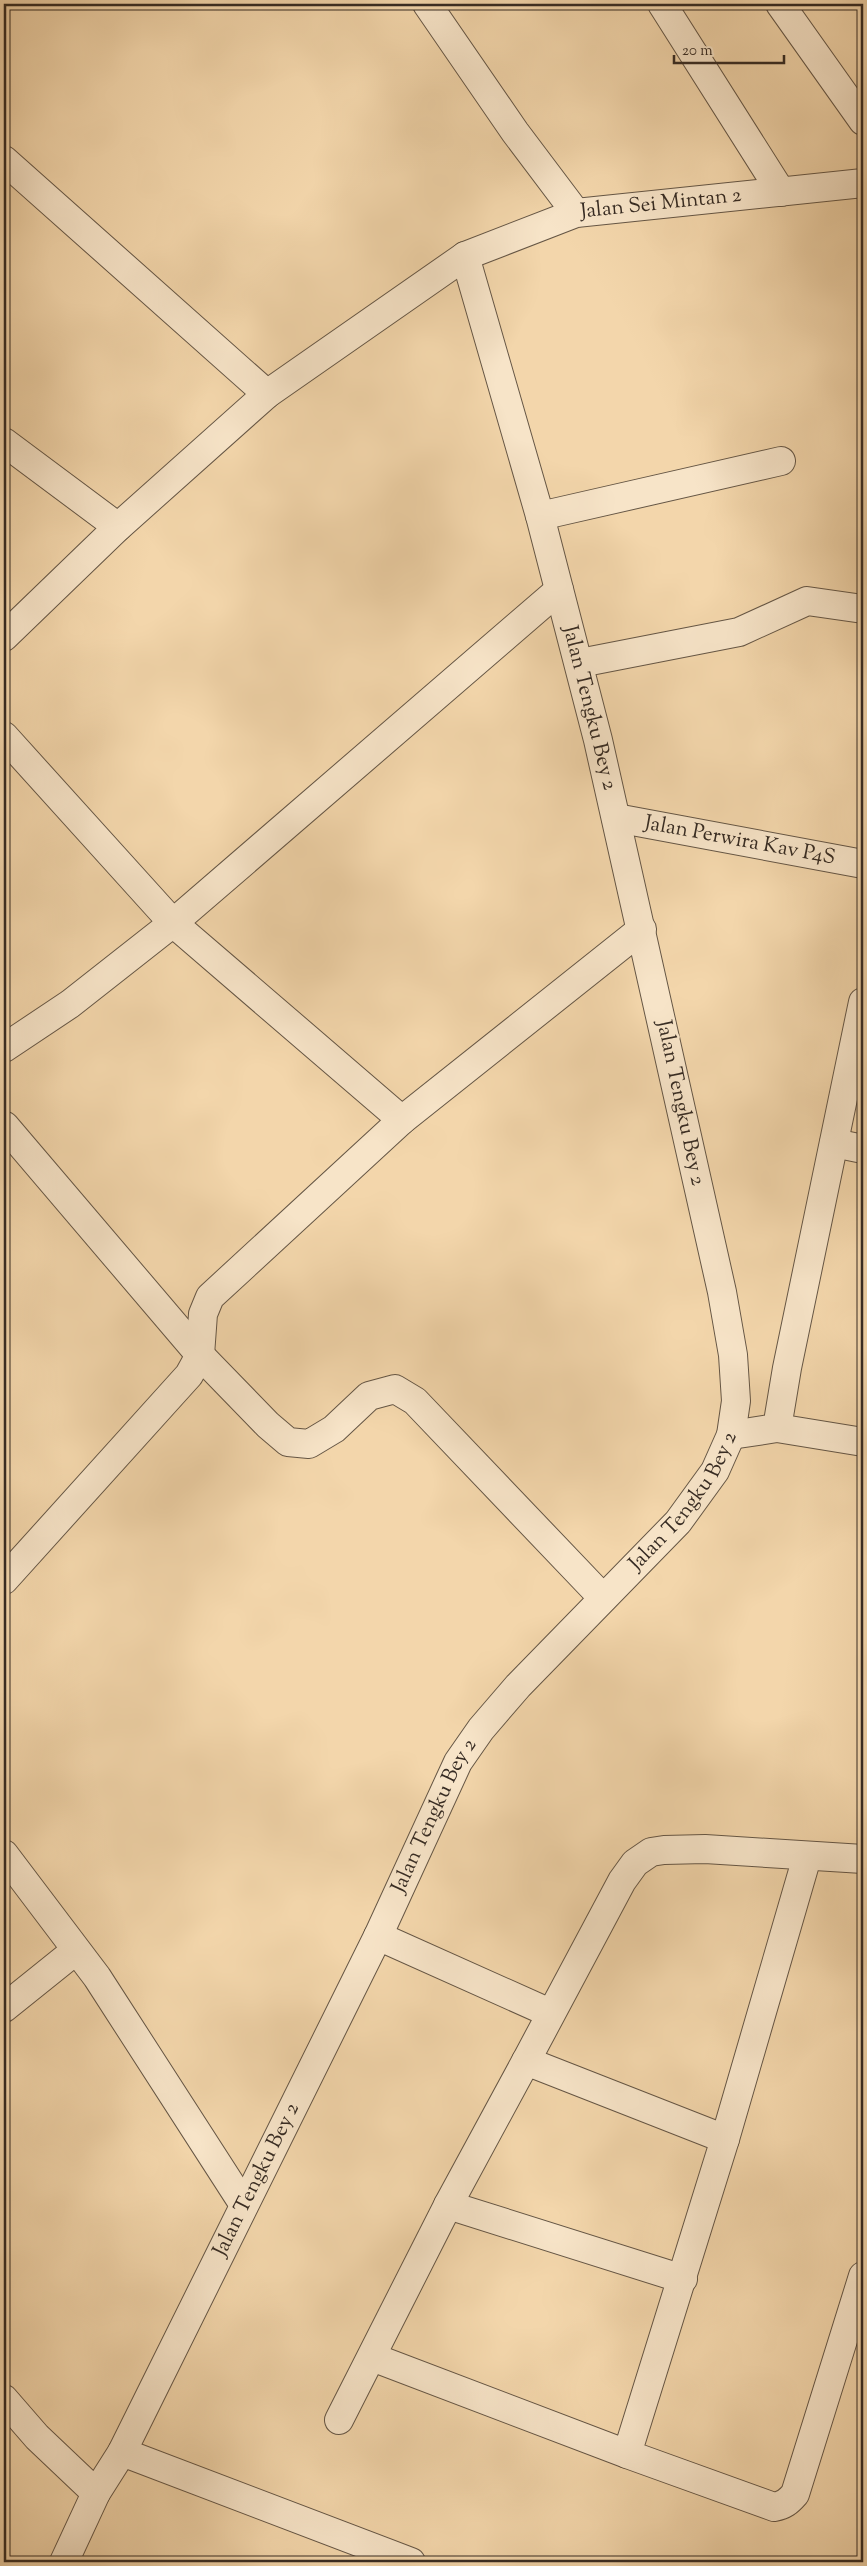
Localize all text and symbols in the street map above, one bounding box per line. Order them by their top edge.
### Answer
scale bar [674,32,784,64]
text: 20 m [682,41,713,62]
street label: Jalan Sei Mintan 2 [578,181,743,228]
street label: Jalan Tengku Bey 2 [554,622,624,794]
street label: Jalan Perwira Kav P4S [641,808,838,874]
street label: Jalan Tengku Bey 2 [648,1017,712,1189]
street label: Jalan Tengku Bey 2 [622,1427,746,1579]
street label: Jalan Tengku Bey 2 [384,1732,485,1899]
street label: Jalan Tengku Bey 2 [206,2098,308,2263]

